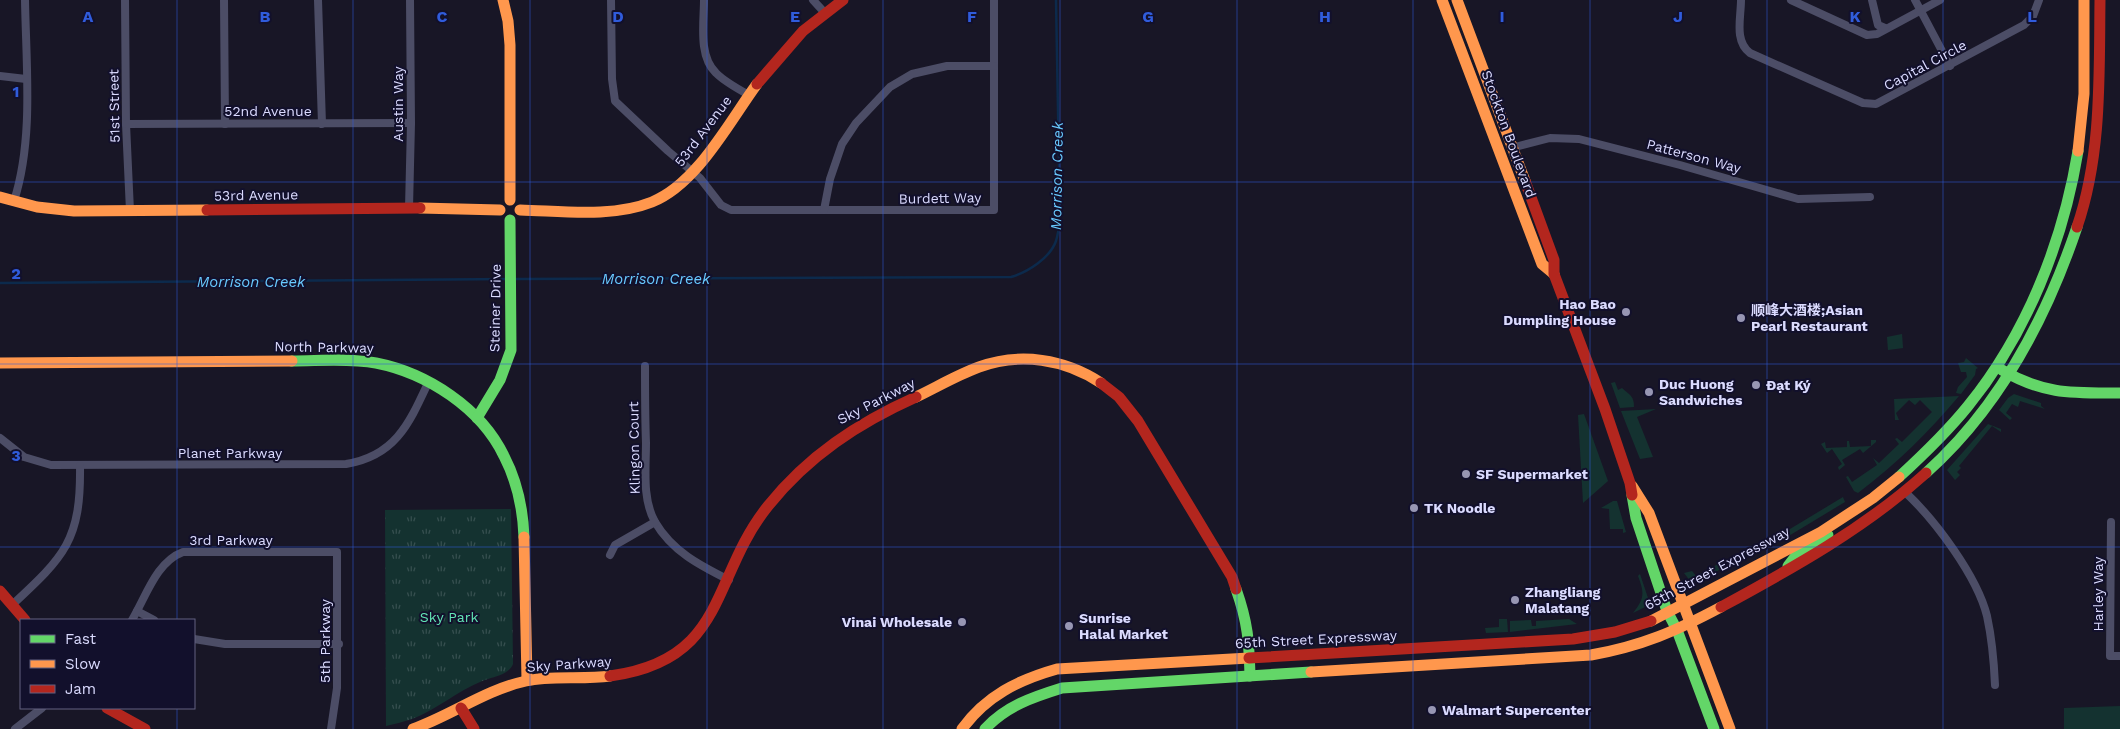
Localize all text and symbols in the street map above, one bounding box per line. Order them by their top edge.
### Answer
text: A [83,7,94,26]
text: B [260,7,271,26]
text: C [437,7,448,26]
text: D [612,7,624,26]
text: E [790,7,800,26]
text: F [967,7,977,26]
text: G [1142,7,1154,26]
text: H [1319,7,1331,26]
text: I [1499,7,1505,26]
text: J [1673,7,1683,26]
text: K [1849,7,1861,26]
text: L [2027,7,2037,26]
street label: Capital Circle [1881,36,1969,94]
street label: Austin Way [390,65,406,142]
street label: Stockton Boulevard [1479,68,1539,200]
street label: 51st Street [105,69,123,143]
text: 1 [13,82,19,101]
street label: 53rd Avenue [671,93,735,169]
street label: 52nd Avenue [224,103,312,119]
water label: Morrison Creek [1047,121,1067,230]
street label: Patterson Way [1645,136,1744,176]
street label: 53rd Avenue [214,186,298,204]
street label: Burdett Way [898,189,982,207]
text: 2 [11,264,21,283]
street label: Steiner Drive [486,264,504,352]
water label: Morrison Creek [602,270,711,288]
water label: Morrison Creek [197,273,306,291]
place label: Hao Bao Dumpling House [1503,296,1616,328]
place label: 顺峰大酒楼;Asian Pearl Restaurant [1751,302,1868,334]
marker: Hao Bao Dumpling House [1620,306,1632,318]
marker: 顺峰大酒楼;Asian Pearl Restaurant [1735,312,1747,324]
street label: North Parkway [274,338,375,356]
street label: Sky Parkway [835,374,918,427]
place label: Duc Huong Sandwiches [1659,376,1743,408]
place label: Đạt Ký [1766,377,1811,393]
marker: Đạt Ký [1750,379,1762,391]
marker: Duc Huong Sandwiches [1643,386,1655,398]
street label: Klingon Court [625,401,643,495]
street label: Planet Parkway [178,445,283,461]
text: 3 [11,446,21,465]
place label: SF Supermarket [1476,466,1588,482]
marker: SF Supermarket [1460,468,1472,480]
place label: TK Noodle [1424,500,1495,516]
marker: TK Noodle [1408,502,1420,514]
street label: 65th Street Expressway [1642,522,1793,613]
street label: 3rd Parkway [189,532,274,548]
street label: Harley Way [2090,556,2106,631]
place label: Zhangliang Malatang [1525,584,1601,616]
marker: Zhangliang Malatang [1509,594,1521,606]
street label: 5th Parkway [317,598,333,683]
park label: Sky Park [420,609,478,625]
place label: Sunrise Halal Market [1079,610,1168,642]
place label: Vinai Wholesale [842,614,952,630]
marker: Vinai Wholesale [956,616,968,628]
legend [20,619,195,709]
marker: Sunrise Halal Market [1063,620,1075,632]
street label: 65th Street Expressway [1235,627,1398,651]
text: Fast [65,630,97,648]
street label: Sky Parkway [526,653,613,675]
text: Slow [65,655,101,673]
text: Jam [65,680,96,698]
place label: Walmart Supercenter [1442,702,1591,718]
marker: Walmart Supercenter [1426,704,1438,716]

